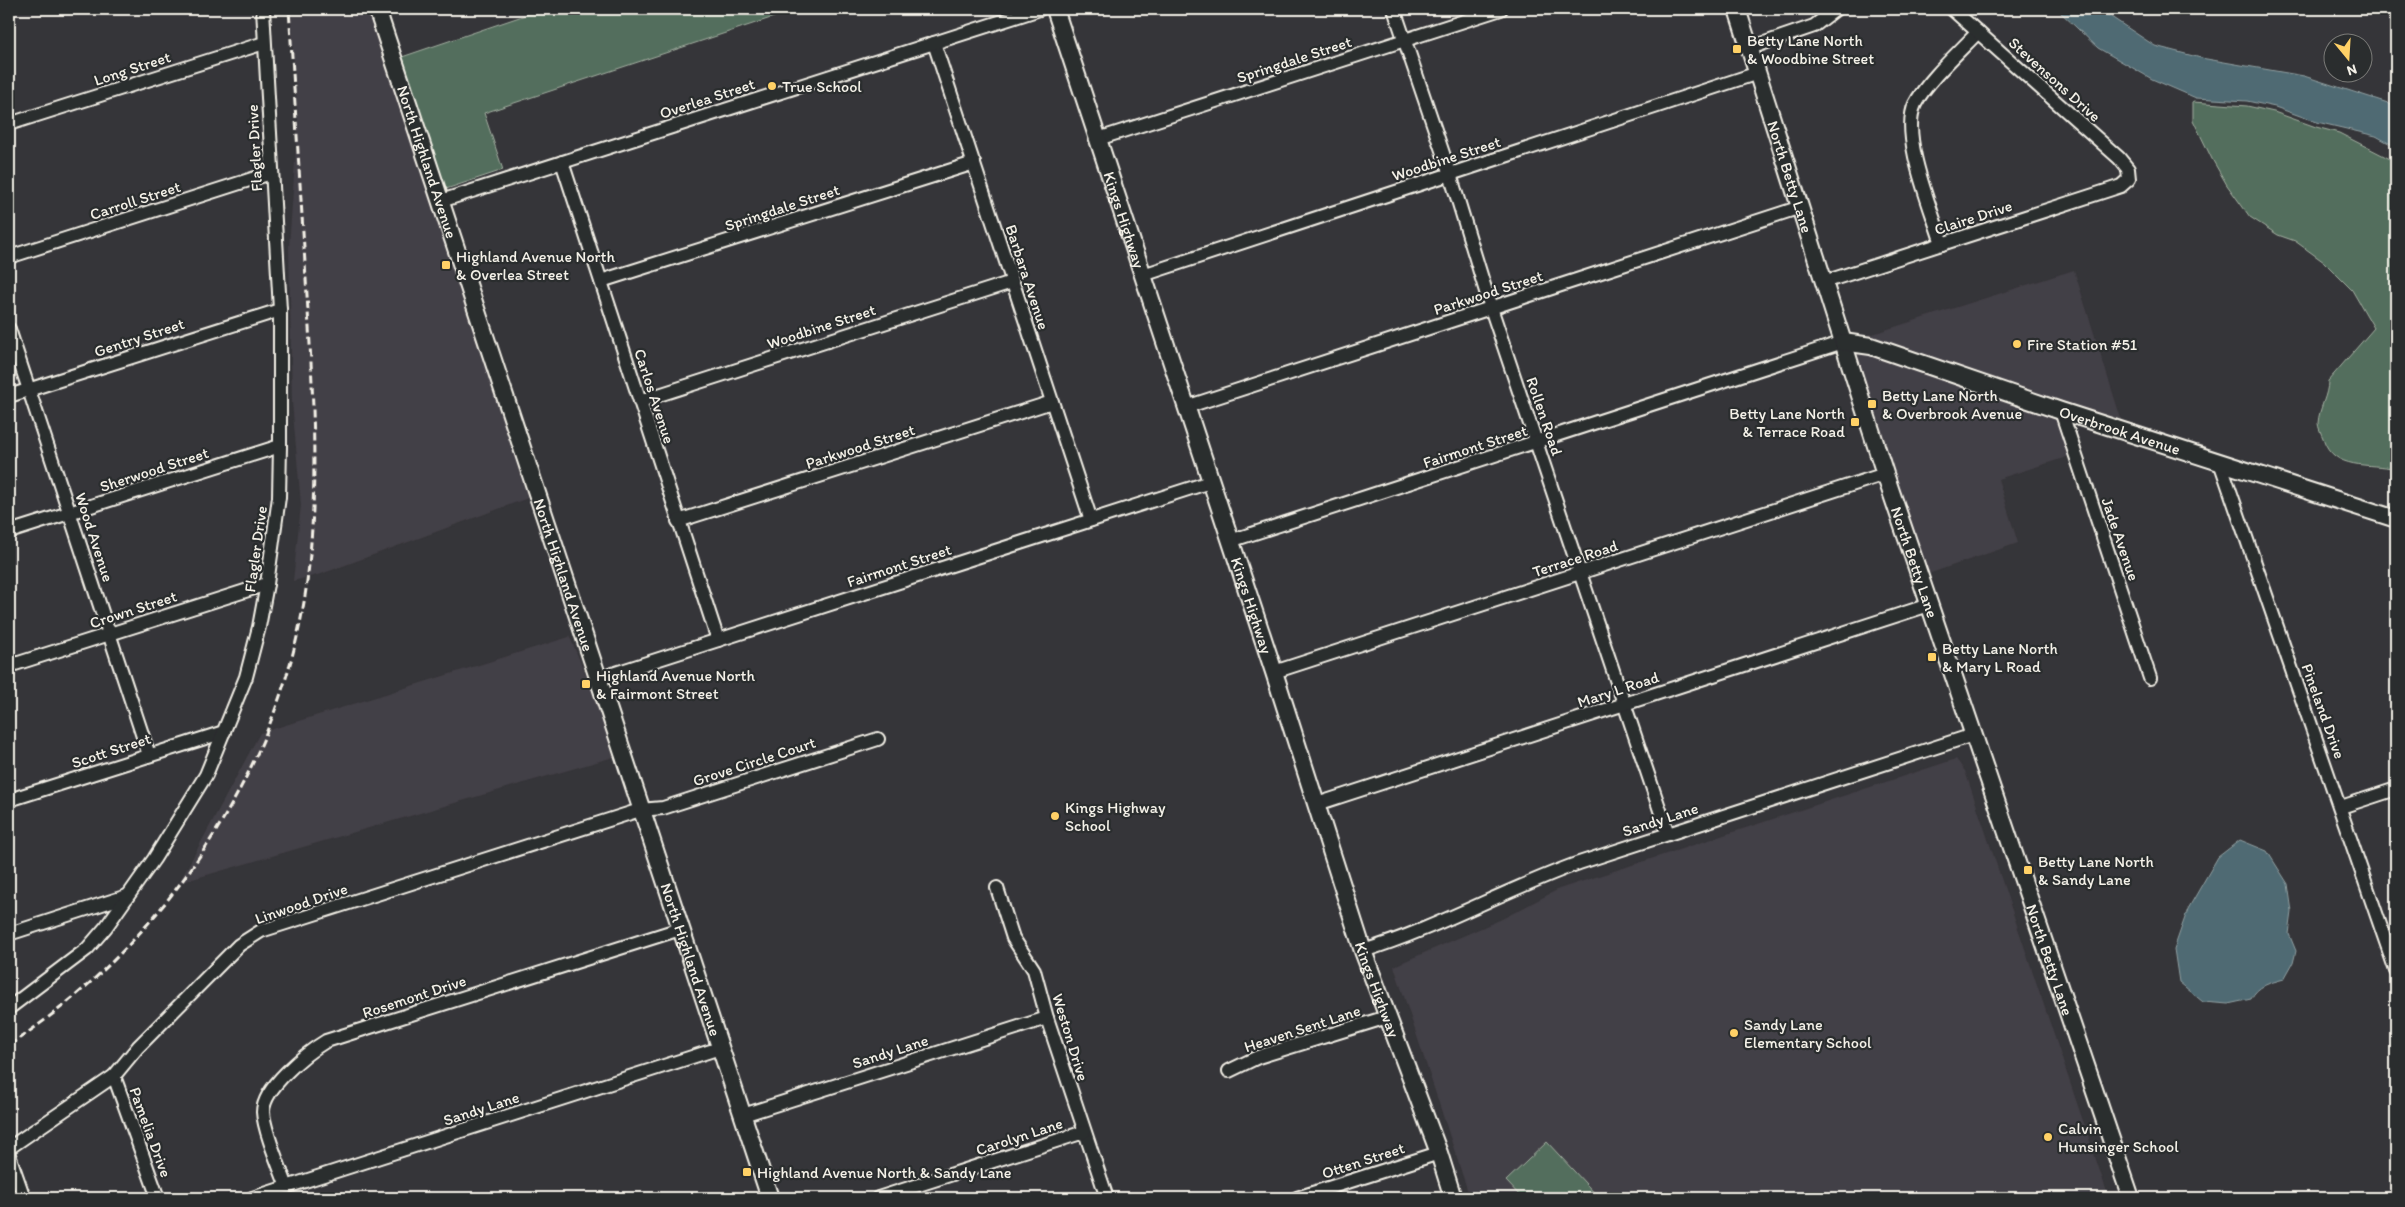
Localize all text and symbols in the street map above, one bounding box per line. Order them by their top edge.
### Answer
place label: Betty Lane North & Woodbine Street [1747,31,1874,68]
street label: Springdale Street [1234,32,1354,87]
north arrow [2322,32,2372,82]
street label: Stevensons Drive [2005,33,2105,126]
marker: Betty Lane North & Woodbine Street [1731,43,1743,55]
street label: Long Street [91,47,173,90]
text: N [2345,60,2359,79]
street label: Overlea Street [657,74,757,123]
place label: True School [782,77,862,96]
marker: True School [766,80,778,92]
street label: North Highland Avenue [393,83,461,241]
street label: Flagler Drive [243,104,266,192]
street label: North Betty Lane [1763,119,1817,235]
street label: Woodbine Street [1389,132,1503,185]
street label: Kings Highway [1099,169,1149,271]
street label: Carroll Street [87,177,183,224]
street label: Springdale Street [722,180,842,235]
street label: Claire Drive [1932,196,2014,239]
street label: Barbara Avenue [1002,222,1054,332]
place label: Highland Avenue North & Overlea Street [456,247,616,284]
marker: Highland Avenue North & Overlea Street [440,259,452,271]
street label: Parkwood Street [1431,266,1545,319]
street label: Woodbine Street [764,300,878,353]
street label: Gentry Street [92,314,187,361]
place label: Fire Station #51 [2027,335,2138,354]
marker: Fire Station #51 [2011,338,2023,350]
street label: Carlos Avenue [630,346,679,446]
street label: Rollen Road [1522,374,1567,458]
place label: Betty Lane North & Overbrook Avenue [1882,386,2022,423]
marker: Betty Lane North & Overbrook Avenue [1866,398,1878,410]
street label: Overbrook Avenue [2057,402,2183,459]
place label: Betty Lane North & Terrace Road [1729,404,1845,441]
marker: Betty Lane North & Terrace Road [1849,416,1861,428]
street label: Parkwood Street [803,420,917,473]
street label: Fairmont Street [1421,421,1530,472]
street label: Sherwood Street [97,443,211,496]
street label: Wood Avenue [71,490,118,584]
street label: Jade Avenue [2097,495,2144,583]
street label: North Highland Avenue [529,496,598,654]
street label: North Betty Lane [1887,504,1942,620]
street label: Flagler Drive [240,505,271,593]
street label: Terrace Road [1530,536,1620,581]
street label: Fairmont Street [845,540,954,591]
street label: Kings Highway [1227,555,1276,657]
street label: Crown Street [87,586,179,633]
place label: Betty Lane North & Mary L Road [1942,639,2058,676]
marker: Betty Lane North & Mary L Road [1926,651,1938,663]
street label: Pineland Drive [2298,661,2350,761]
place label: Highland Avenue North & Fairmont Street [596,666,756,703]
street label: Mary L Road [1575,667,1662,712]
marker: Highland Avenue North & Fairmont Street [580,678,592,690]
street label: Scott Street [69,729,153,772]
street label: Grove Circle Court [690,733,818,790]
place label: Kings Highway School [1065,798,1166,835]
street label: Sandy Lane [1620,798,1701,841]
marker: Kings Highway School [1049,810,1061,822]
place label: Betty Lane North & Sandy Lane [2038,852,2154,889]
marker: Betty Lane North & Sandy Lane [2022,864,2034,876]
street label: Linwood Drive [252,879,350,928]
street label: North Highland Avenue [657,881,725,1039]
street label: North Betty Lane [2022,902,2077,1018]
street label: Kings Highway [1351,939,1404,1040]
street label: Rosemont Drive [360,971,468,1022]
street label: Weston Drive [1048,991,1093,1083]
street label: Heaven Sent Lane [1242,1001,1363,1056]
place label: Sandy Lane Elementary School [1744,1015,1872,1052]
marker: Sandy Lane Elementary School [1728,1027,1740,1039]
street label: Sandy Lane [850,1030,931,1073]
street label: Pamelia Drive [125,1084,176,1180]
street label: Sandy Lane [441,1087,522,1130]
street label: Carolyn Lane [973,1113,1065,1159]
place label: Calvin Hunsinger School [2058,1119,2179,1156]
marker: Calvin Hunsinger School [2042,1131,2054,1143]
street label: Otten Street [1319,1138,1407,1183]
place label: Highland Avenue North & Sandy Lane [757,1163,1012,1182]
marker: Highland Avenue North & Sandy Lane [741,1166,753,1178]

